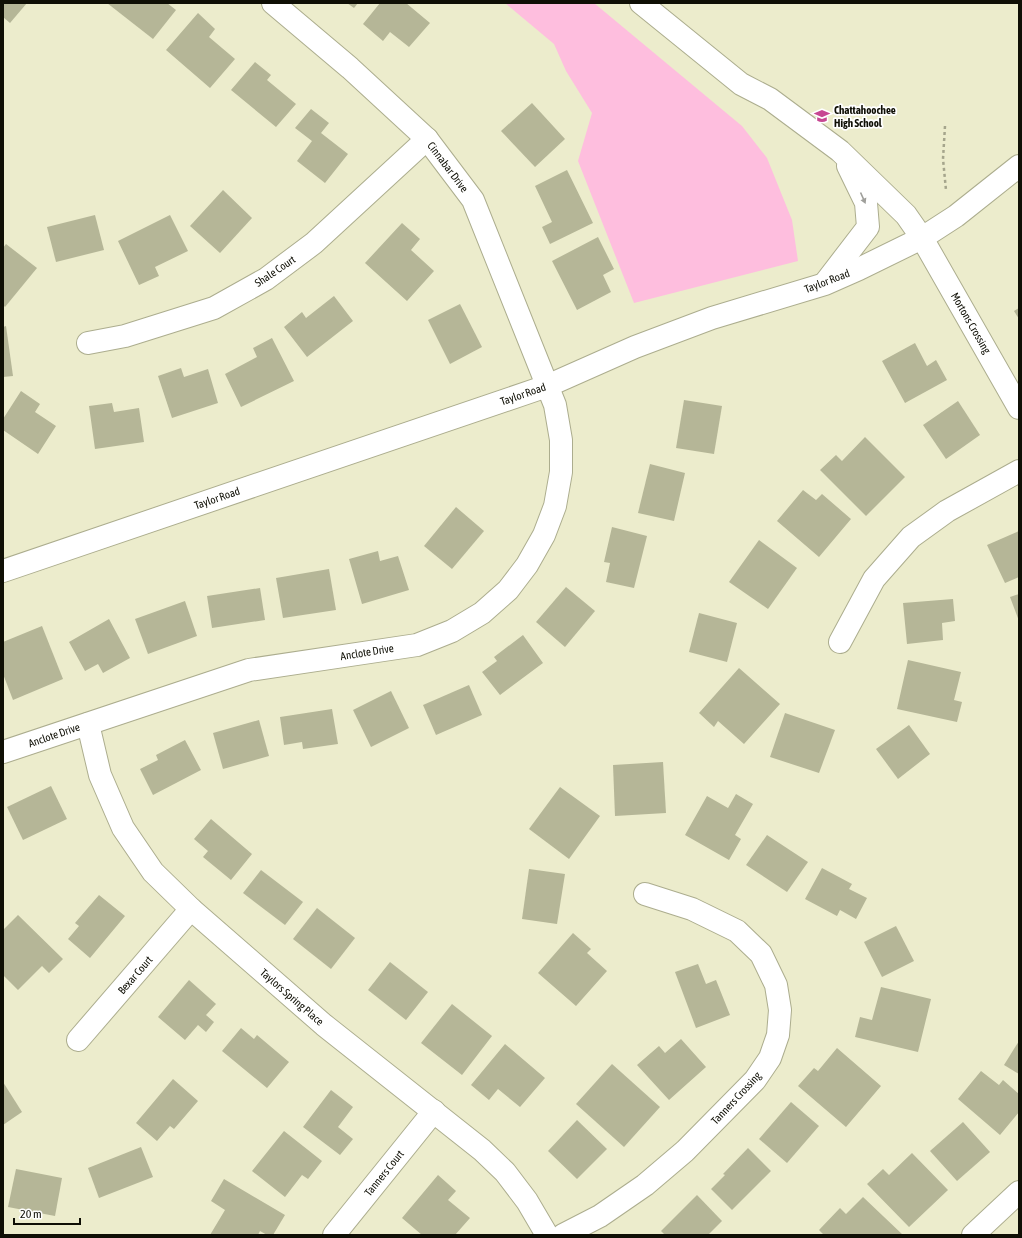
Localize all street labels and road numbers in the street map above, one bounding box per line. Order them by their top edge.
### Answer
street label: Cinnabar Drive [425,140,471,194]
street label: Shale Court [253,253,297,289]
street label: Taylor Road [803,267,851,295]
street label: Mortons Crossing [949,290,993,356]
street label: Taylor Road [499,381,547,407]
street label: Taylor Road [193,485,241,511]
street label: Anclote Drive [340,642,394,662]
street label: Anclote Drive [27,721,81,749]
street label: Bexar Court [115,954,155,996]
street label: Taylors Spring Place [258,966,326,1028]
street label: Tanners Crossing [709,1069,763,1127]
street label: Tanners Court [362,1148,406,1198]

